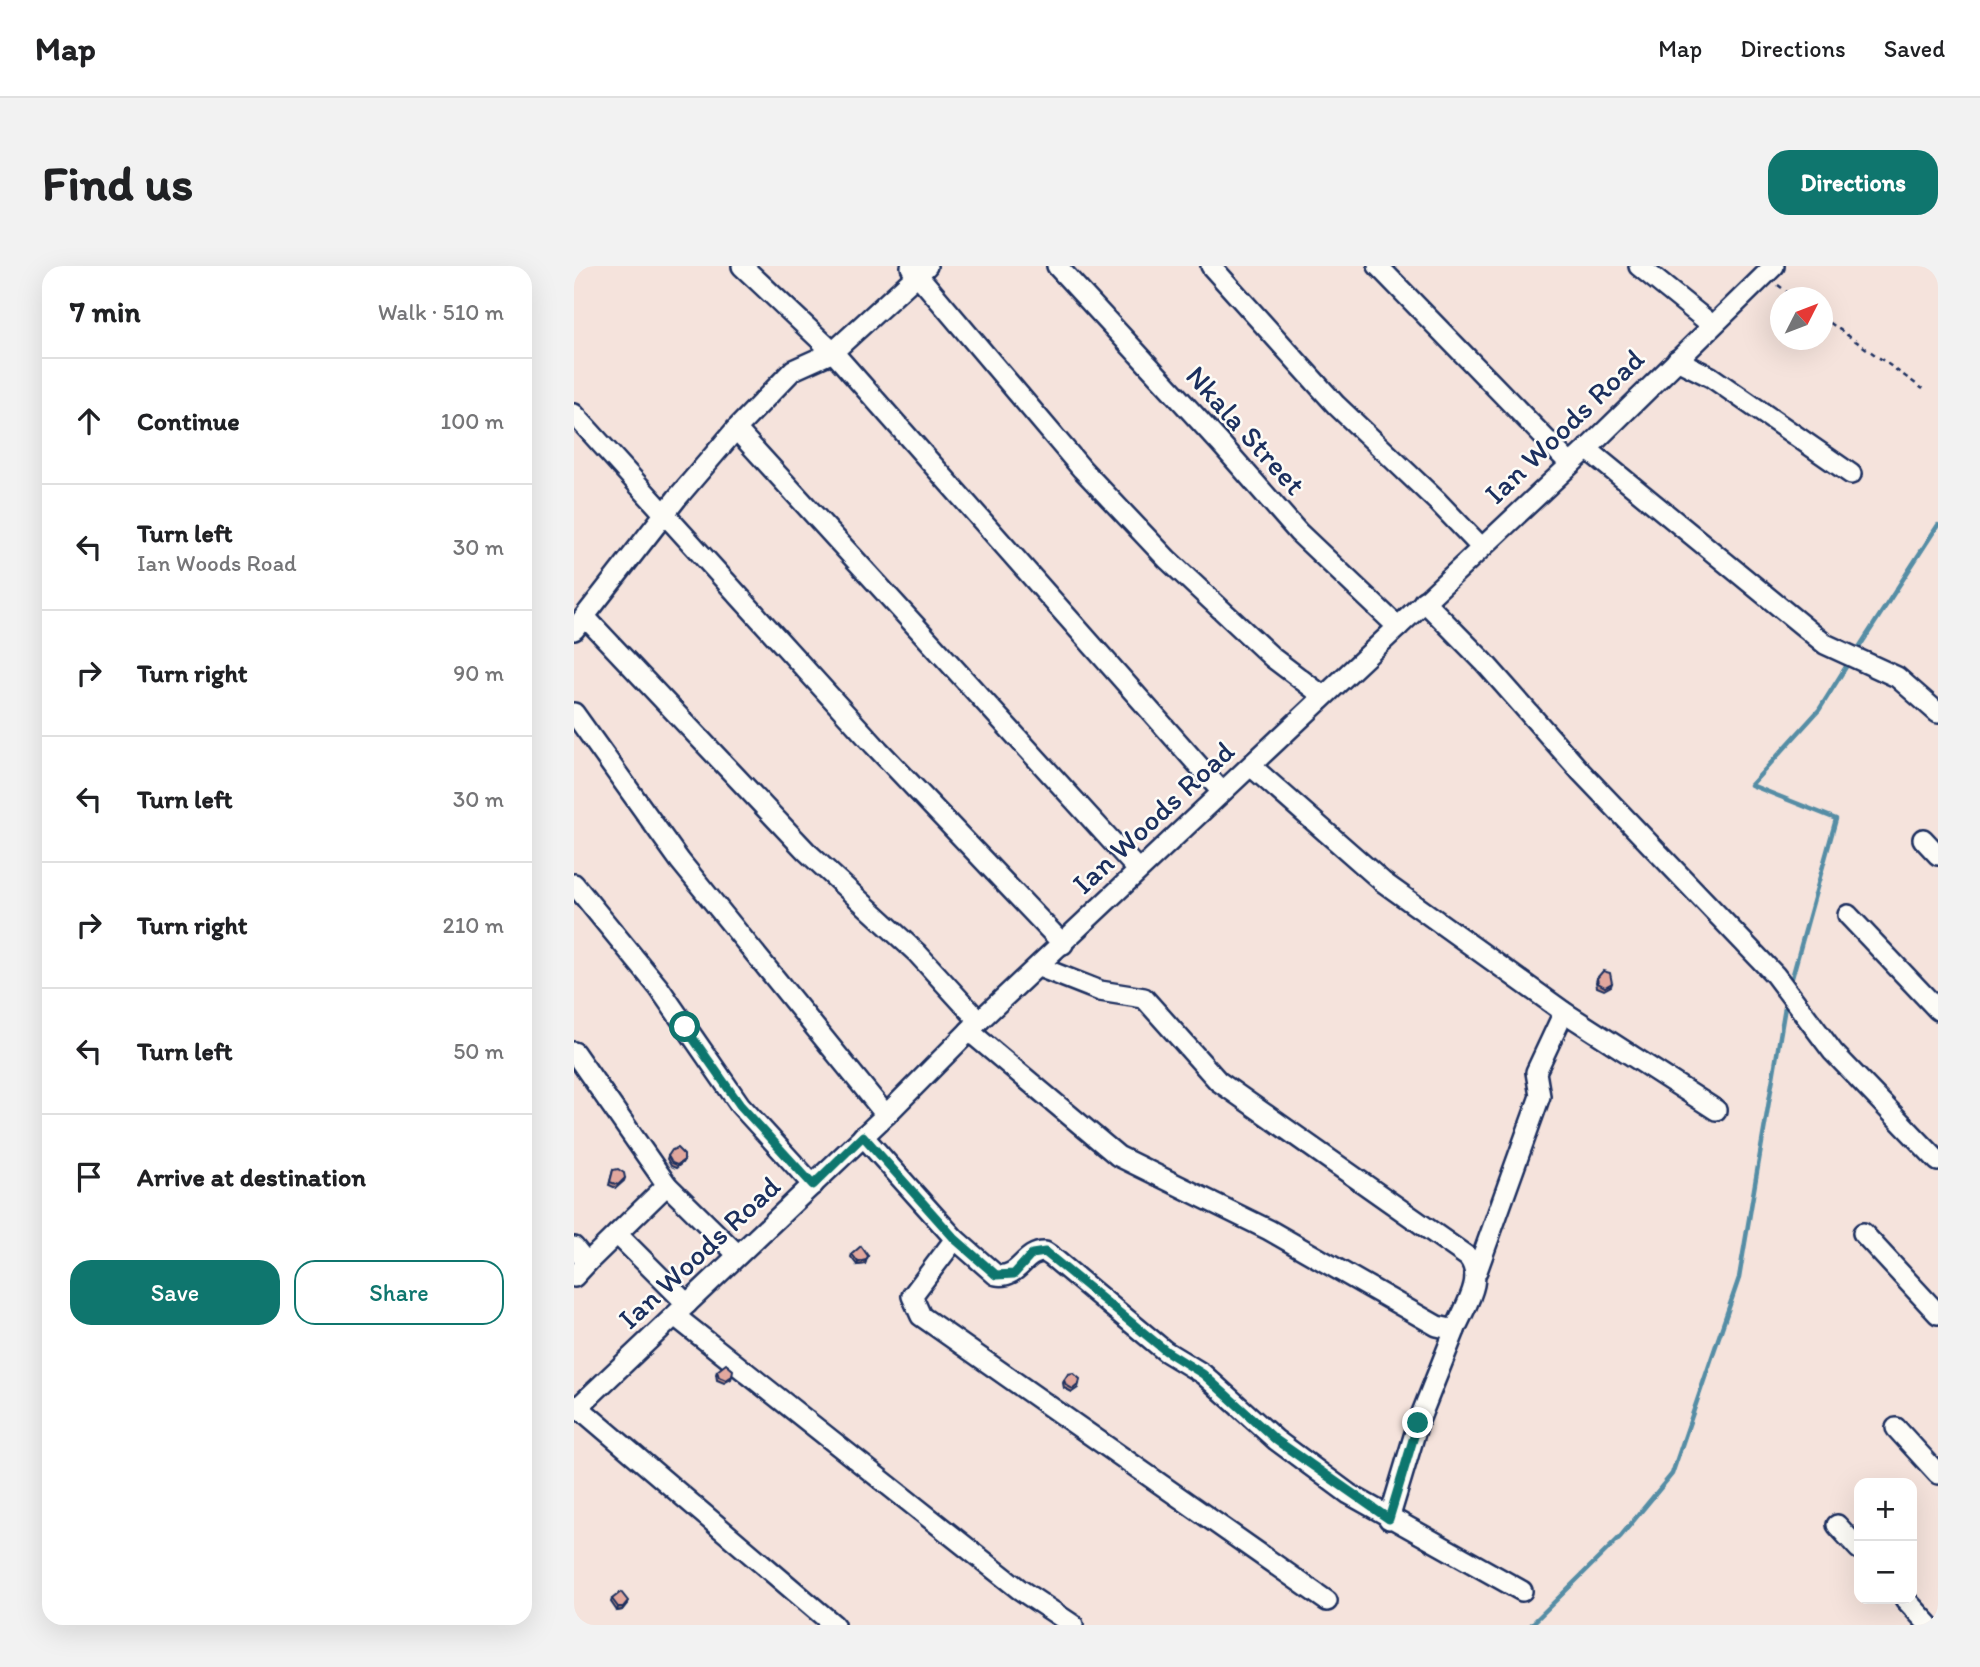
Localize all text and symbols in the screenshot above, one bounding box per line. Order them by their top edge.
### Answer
text: Map [35,29,96,68]
text: Map [1658,34,1702,63]
text: Directions [1740,34,1846,63]
text: Saved [1884,34,1945,63]
button: Directions [1768,150,1938,215]
text: Find us [42,153,193,212]
north arrow [1770,287,1833,350]
text: 7 min [70,293,141,330]
text: Walk · 510 m [378,298,504,326]
street label: Ian Woods Road [1476,340,1652,512]
street label: Nkala Street [1178,358,1314,502]
icon: ahead [70,402,108,440]
text: Continue [137,405,240,437]
text: 100 m [440,407,504,435]
text: Turn left [137,517,233,549]
icon: left [70,528,108,566]
text: 30 m [453,533,504,561]
text: Ian Woods Road [137,549,297,577]
icon: right [70,654,108,692]
text: Turn right [137,657,248,689]
text: 90 m [453,659,504,687]
street label: Ian Woods Road [1064,732,1242,902]
icon: left [70,780,108,818]
text: Turn left [137,783,233,815]
text: 30 m [453,785,504,813]
icon: right [70,906,108,944]
text: Turn right [137,909,248,941]
text: 210 m [443,911,504,939]
route start [669,1011,700,1042]
icon: left [70,1032,108,1070]
text: Turn left [137,1035,233,1067]
text: 50 m [453,1037,504,1065]
icon: arrive [70,1158,108,1196]
text: Arrive at destination [137,1161,366,1193]
street label: Ian Woods Road [610,1167,788,1337]
button: Save [70,1260,280,1325]
button: Share [294,1260,504,1325]
route end [1402,1407,1433,1438]
map controls [1854,1478,1917,1604]
button: + [1854,1478,1917,1541]
button: − [1854,1541,1917,1604]

